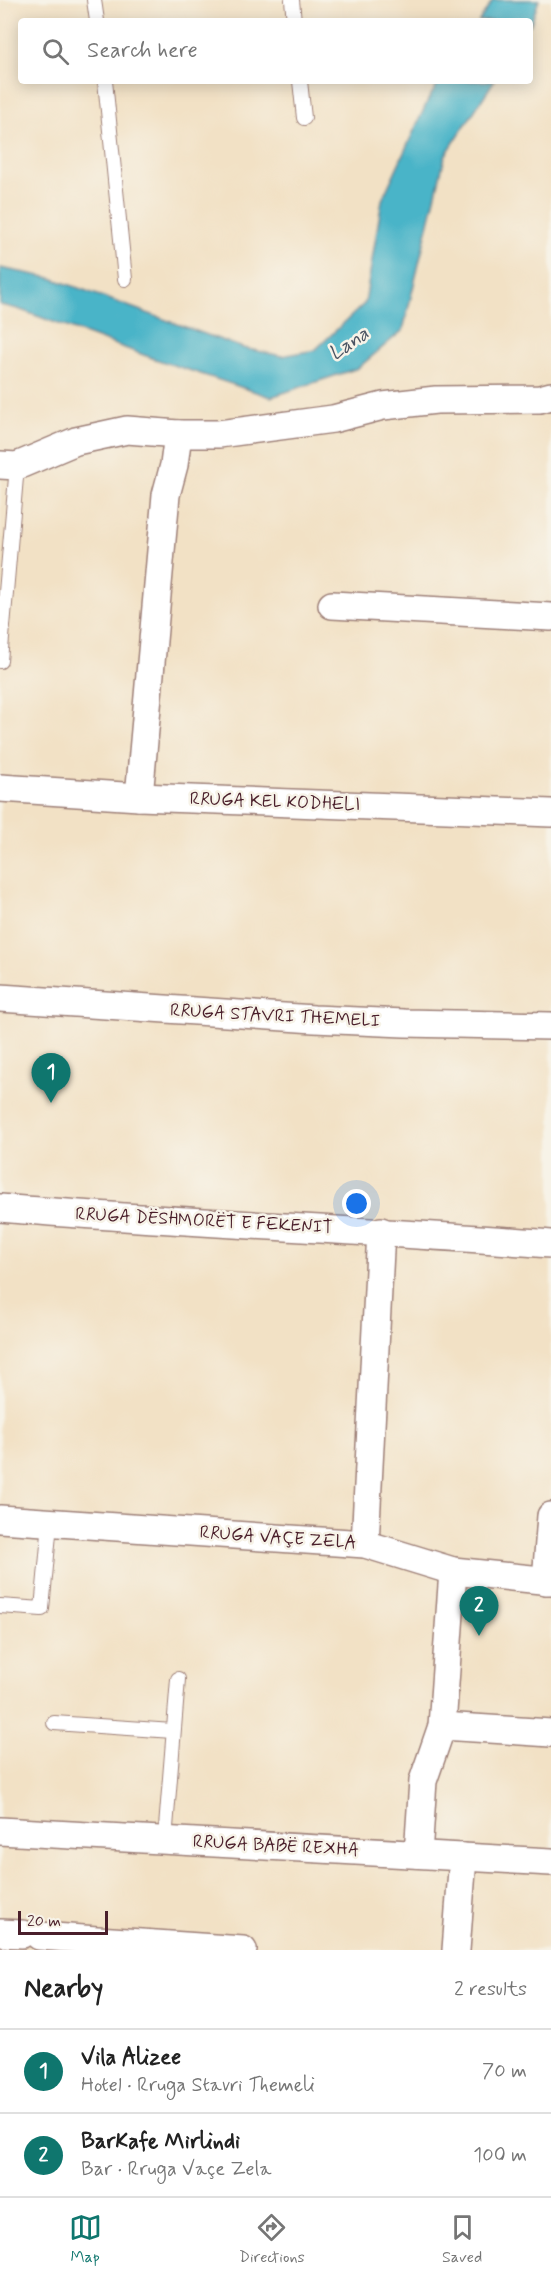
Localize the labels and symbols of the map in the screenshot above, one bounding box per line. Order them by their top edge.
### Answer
water label: Lana [324,321,375,367]
street label: RRUGA KEL KODHELI [189,787,361,817]
street label: RRUGA STAVRI THEMELI [169,999,381,1033]
pin: 1 [32,1054,70,1103]
your location [342,1189,371,1218]
street label: RRUGA DËSHMORËT E FEKENIT [75,1202,333,1240]
street label: RRUGA VAÇE ZELA [199,1521,357,1555]
pin: 2 [460,1586,498,1636]
street label: RRUGA BABË REXHA [192,1830,360,1862]
scale bar [18,1908,108,1936]

